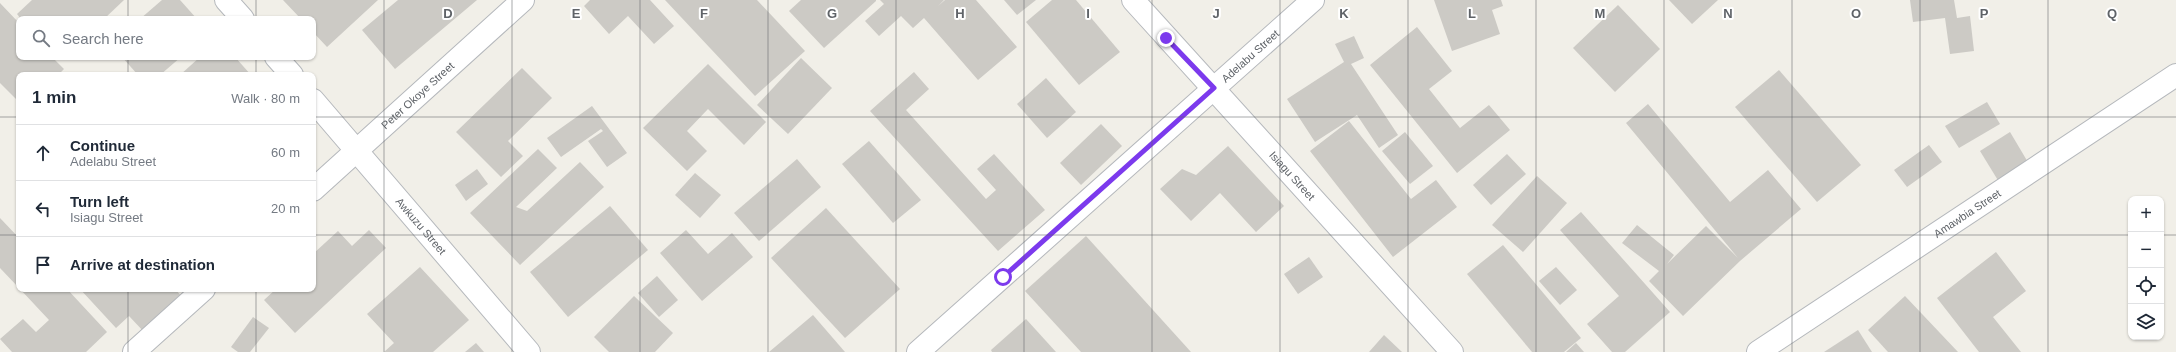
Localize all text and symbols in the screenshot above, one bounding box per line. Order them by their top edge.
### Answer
text: D [443,6,453,21]
text: E [572,6,581,21]
text: F [700,6,708,21]
text: G [827,6,837,21]
text: H [955,6,965,21]
text: I [1086,6,1090,21]
text: J [1212,6,1220,21]
text: K [1339,6,1349,21]
text: L [1468,6,1476,21]
text: M [1595,6,1605,21]
text: N [1723,6,1733,21]
text: O [1851,6,1861,21]
text: P [1980,6,1989,21]
text: Q [2107,6,2117,21]
search box [16,16,316,60]
icon: search [30,27,52,49]
street label: Adelabu Street [1219,27,1281,85]
route end [1157,29,1175,47]
text: Search here [62,30,144,47]
street label: Peter Okoye Street [379,60,456,131]
text: 1 min [32,88,76,107]
text: Walk · 80 m [231,91,300,106]
text: Continue [70,137,135,154]
icon: ahead [32,142,54,164]
text: 60 m [271,145,300,160]
street label: Isiagu Street [1267,149,1317,203]
text: Adelabu Street [70,154,156,169]
street label: Amawbia Street [1932,187,2003,240]
text: Turn left [70,193,129,210]
street label: Awkuzu Street [393,195,449,257]
map controls [2128,196,2164,340]
button: + [2128,196,2164,232]
icon: left [32,198,54,220]
text: 20 m [271,201,300,216]
text: Isiagu Street [70,210,143,225]
button: − [2128,232,2164,268]
icon: arrive [32,254,54,276]
text: Arrive at destination [70,256,215,273]
route start [994,268,1012,286]
button: locate [2128,268,2164,304]
button: layers [2128,304,2164,340]

